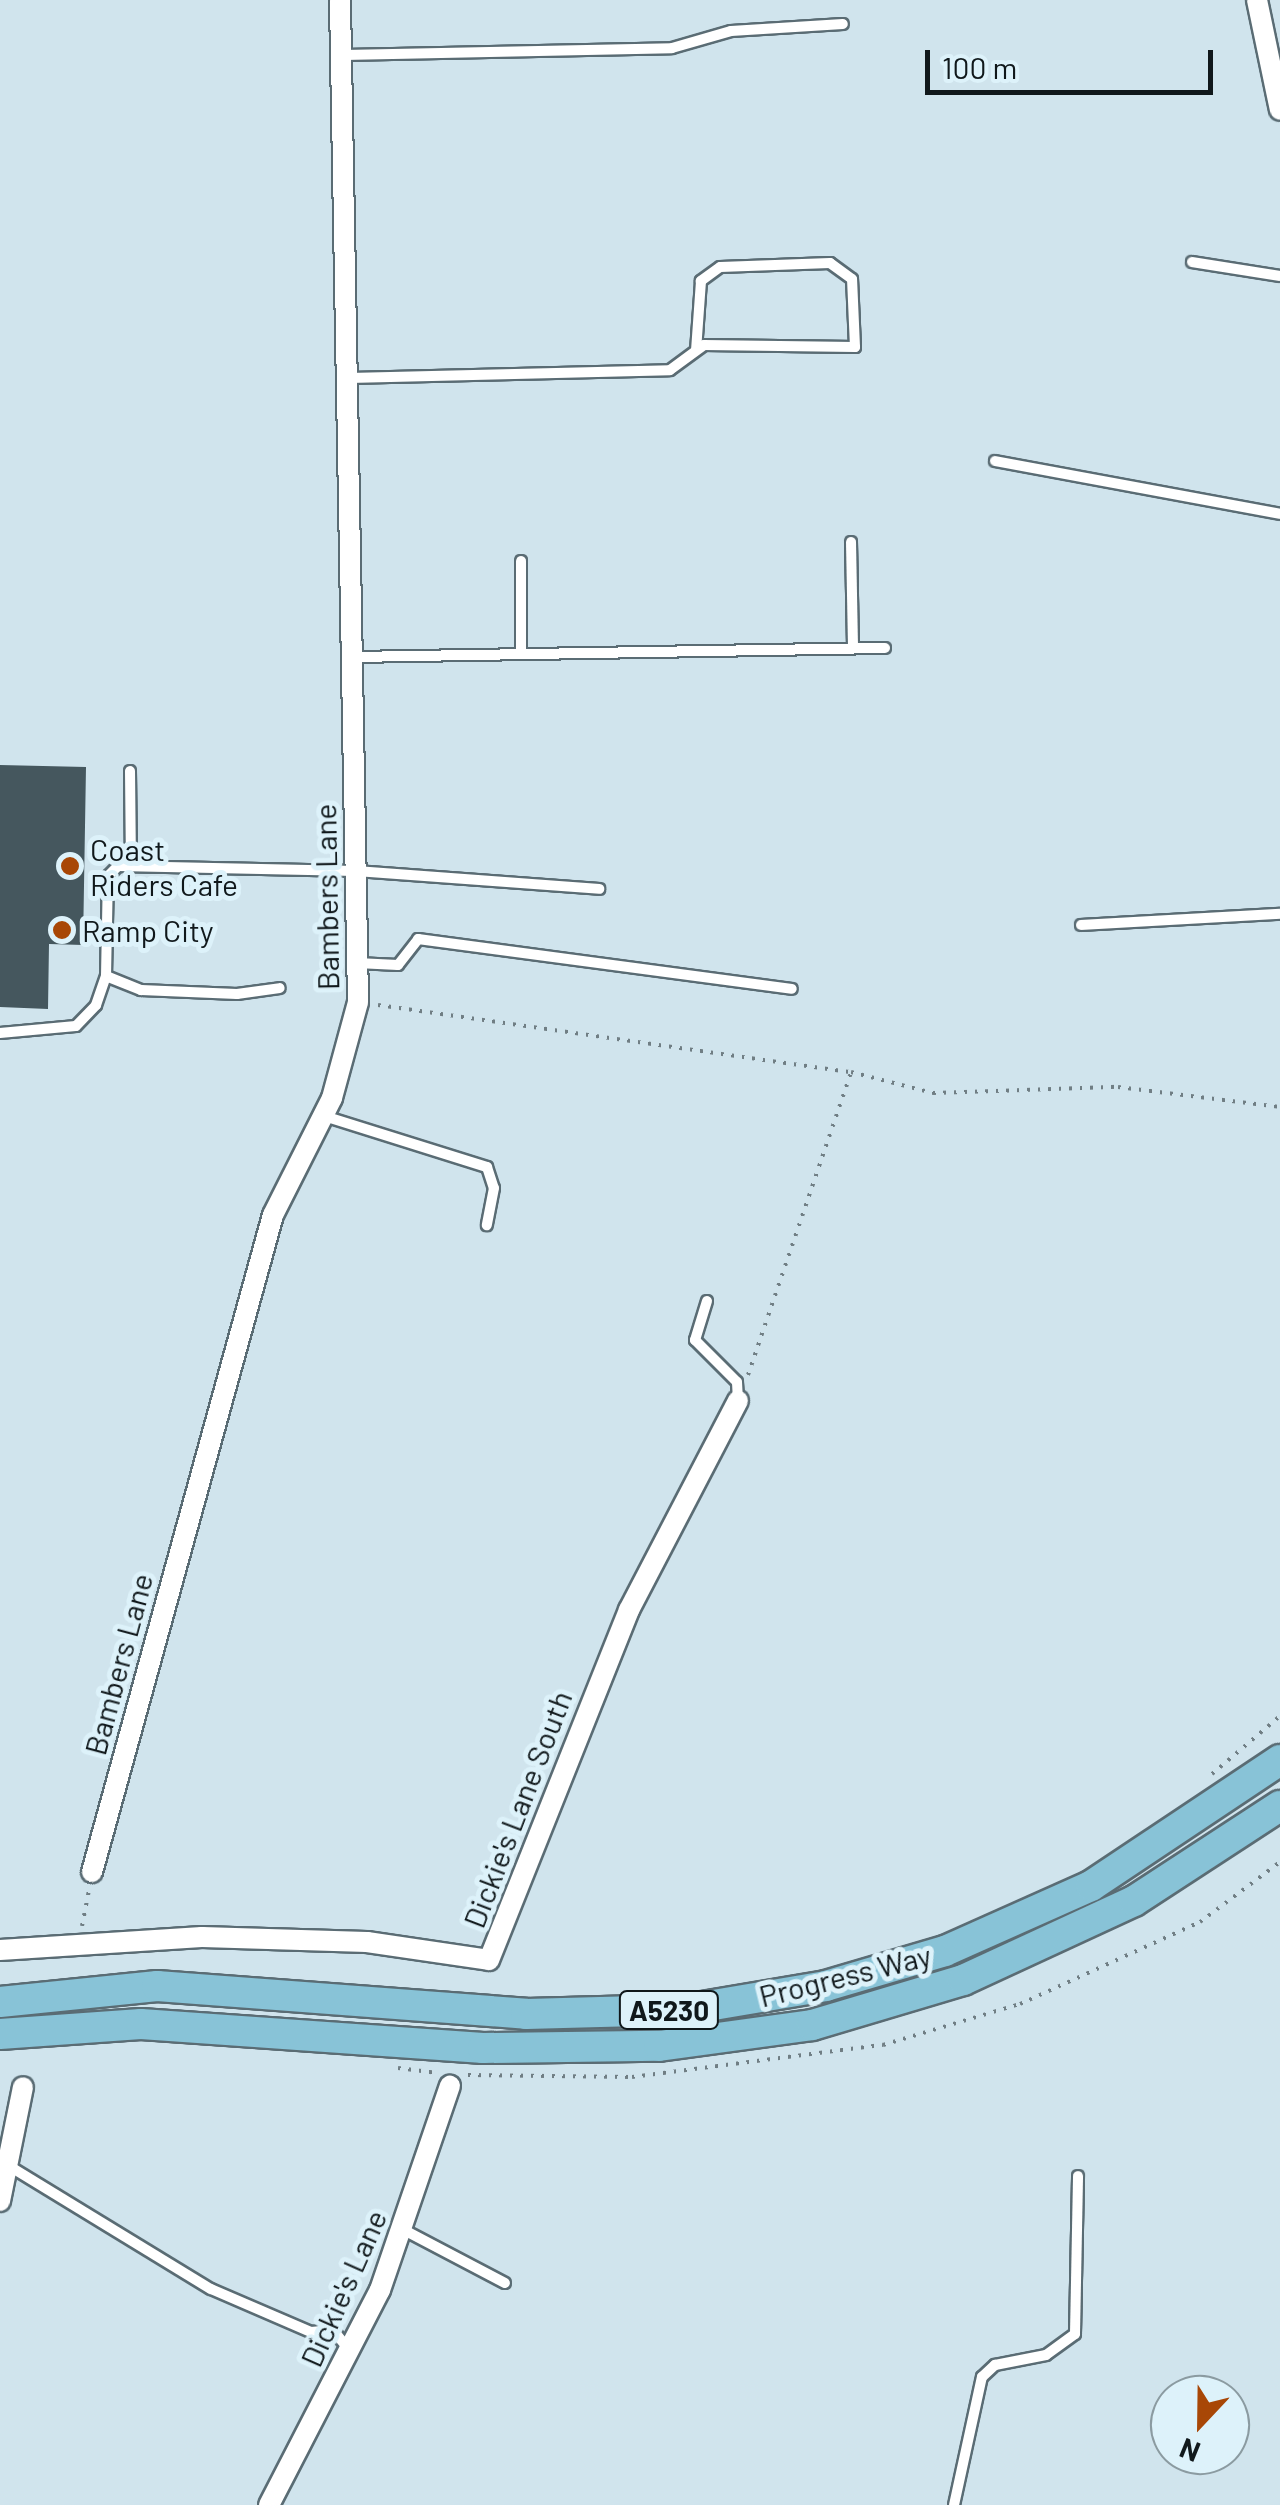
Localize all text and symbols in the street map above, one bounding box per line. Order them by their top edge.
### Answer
scale bar [930,30,1218,92]
text: 100 m [942,49,1017,85]
street label: Bambers Lane [306,803,346,991]
place label: Coast Riders Cafe [90,831,238,902]
marker: Coast Riders Cafe [59,855,81,877]
place label: Ramp City [82,912,214,948]
marker: Ramp City [51,919,73,941]
street label: Bambers Lane [76,1569,160,1759]
street label: Dickie's Lane South [455,1685,579,1933]
street label: Progress Way [755,1936,935,2014]
road number: A5230 [616,1987,722,2033]
street label: Dickie's Lane [292,2204,394,2372]
north arrow [1150,2375,1250,2475]
text: N [1175,2432,1205,2470]

